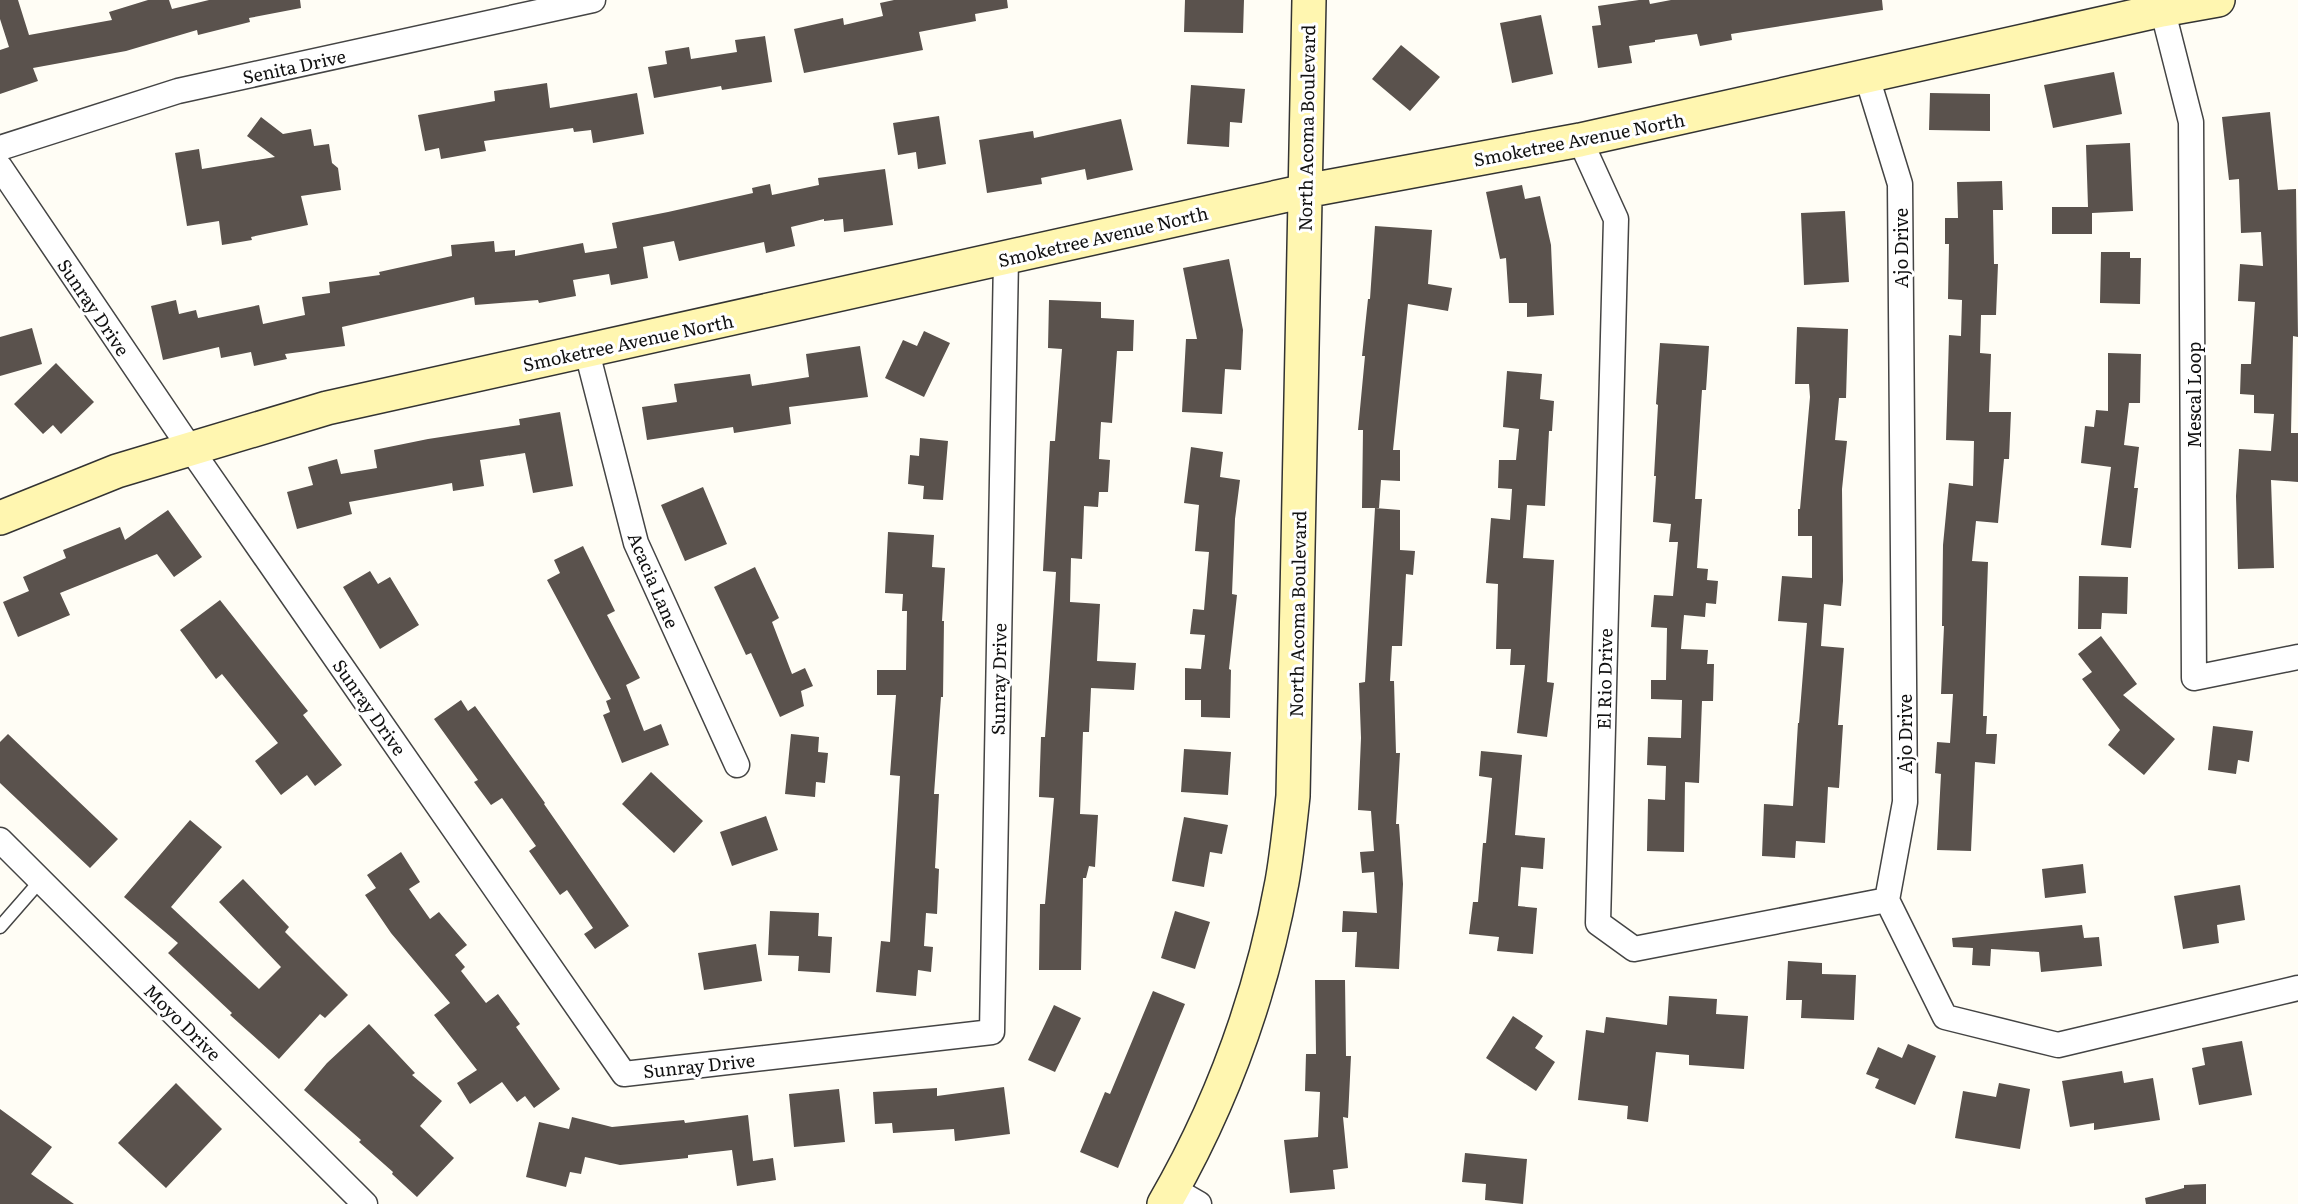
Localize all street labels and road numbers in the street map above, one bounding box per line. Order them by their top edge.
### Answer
street label: North Acoma Boulevard [1291,24,1321,232]
street label: Senita Drive [240,42,348,90]
street label: Smoketree Avenue North [1471,105,1687,173]
street label: Smoketree Avenue North [995,199,1211,273]
street label: Ajo Drive [1887,208,1914,288]
street label: Sunray Drive [51,253,137,361]
street label: Smoketree Avenue North [520,306,736,378]
street label: Mescal Loop [2180,342,2207,448]
street label: North Acoma Boulevard [1282,510,1312,718]
street label: Acacia Lane [622,528,686,632]
street label: Sunray Drive [984,623,1012,735]
street label: El Rio Drive [1590,628,1618,730]
street label: Sunray Drive [327,653,413,761]
street label: Ajo Drive [1891,694,1918,774]
street label: Moyo Drive [138,977,228,1067]
street label: Sunray Drive [642,1046,756,1084]

